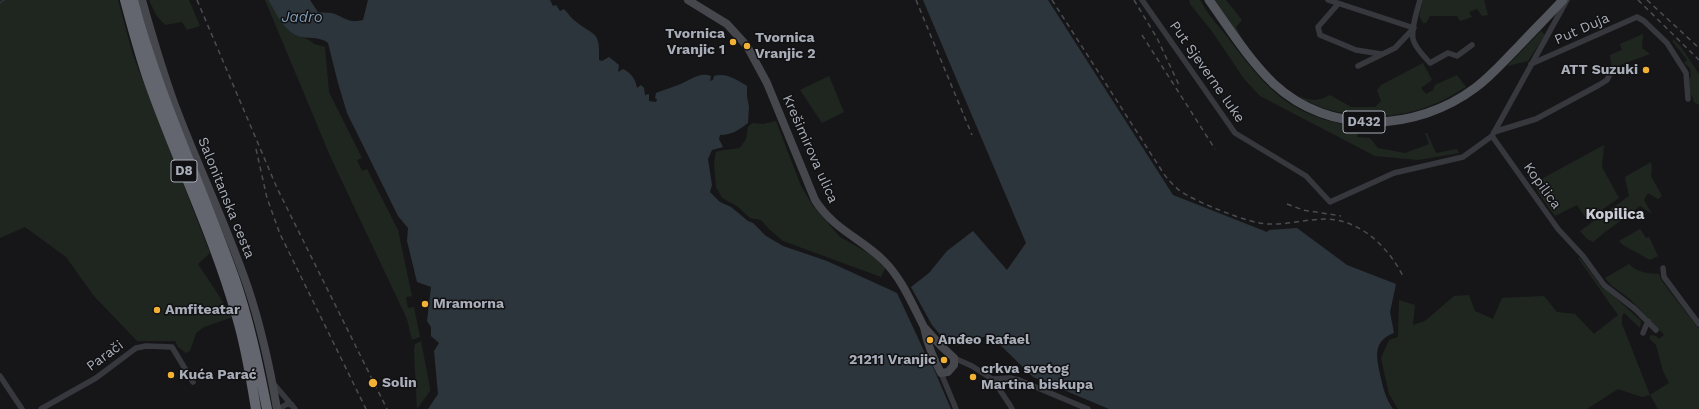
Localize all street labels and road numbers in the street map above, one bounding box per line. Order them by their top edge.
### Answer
street label: Put Duja [1552,9,1612,49]
street label: Put Sjeverne luke [1166,18,1248,126]
street label: Krešimirova ulica [779,92,841,206]
road number: D432 [1343,111,1385,133]
street label: Salonitanska cesta [194,135,258,261]
road number: D8 [171,160,197,182]
street label: Kopilica [1520,160,1564,212]
street label: Parači [83,337,127,375]

